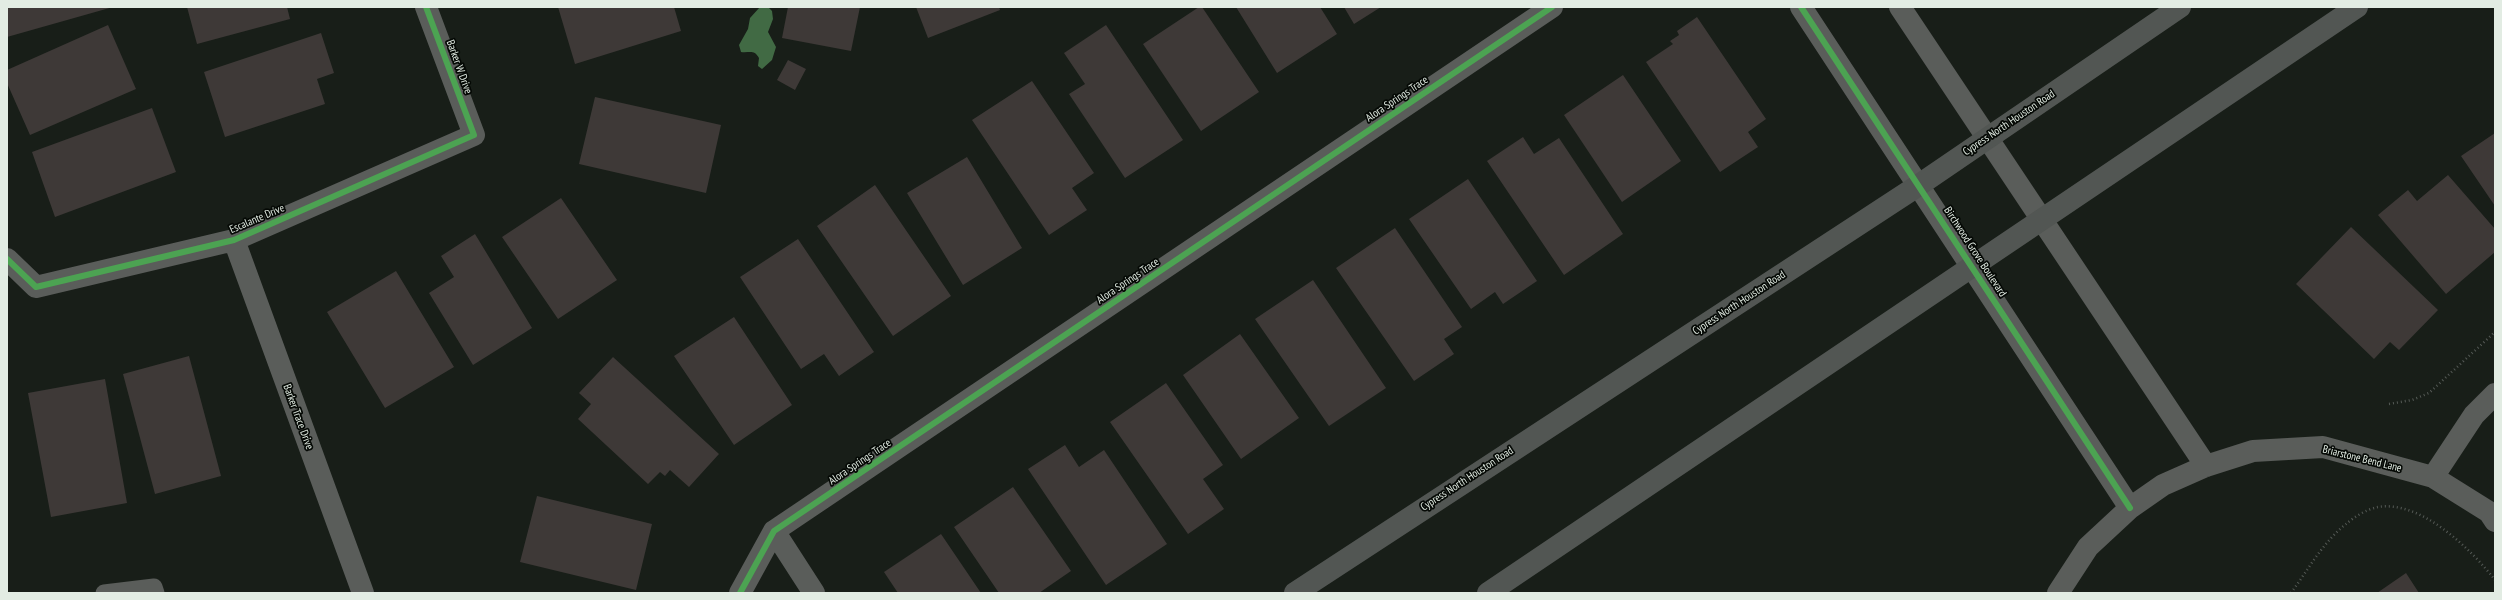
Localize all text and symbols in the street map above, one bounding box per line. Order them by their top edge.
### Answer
street label: Barker W Drive [443,38,475,96]
street label: Alora Springs Trace [1363,73,1431,125]
street label: Cypress North Houston Road [1961,87,2057,159]
street label: Escalante Drive [228,202,286,236]
street label: Birchwood Grove Boulevard [1941,205,2009,299]
street label: Alora Springs Trace [1094,255,1162,307]
street label: Cypress North Houston Road [1690,268,1788,338]
street label: Barker Trace Drive [280,382,316,452]
street label: Alora Springs Trace [826,436,894,488]
street label: Briarstone Bend Lane [2321,443,2403,475]
street label: Cypress North Houston Road [1418,444,1516,514]

